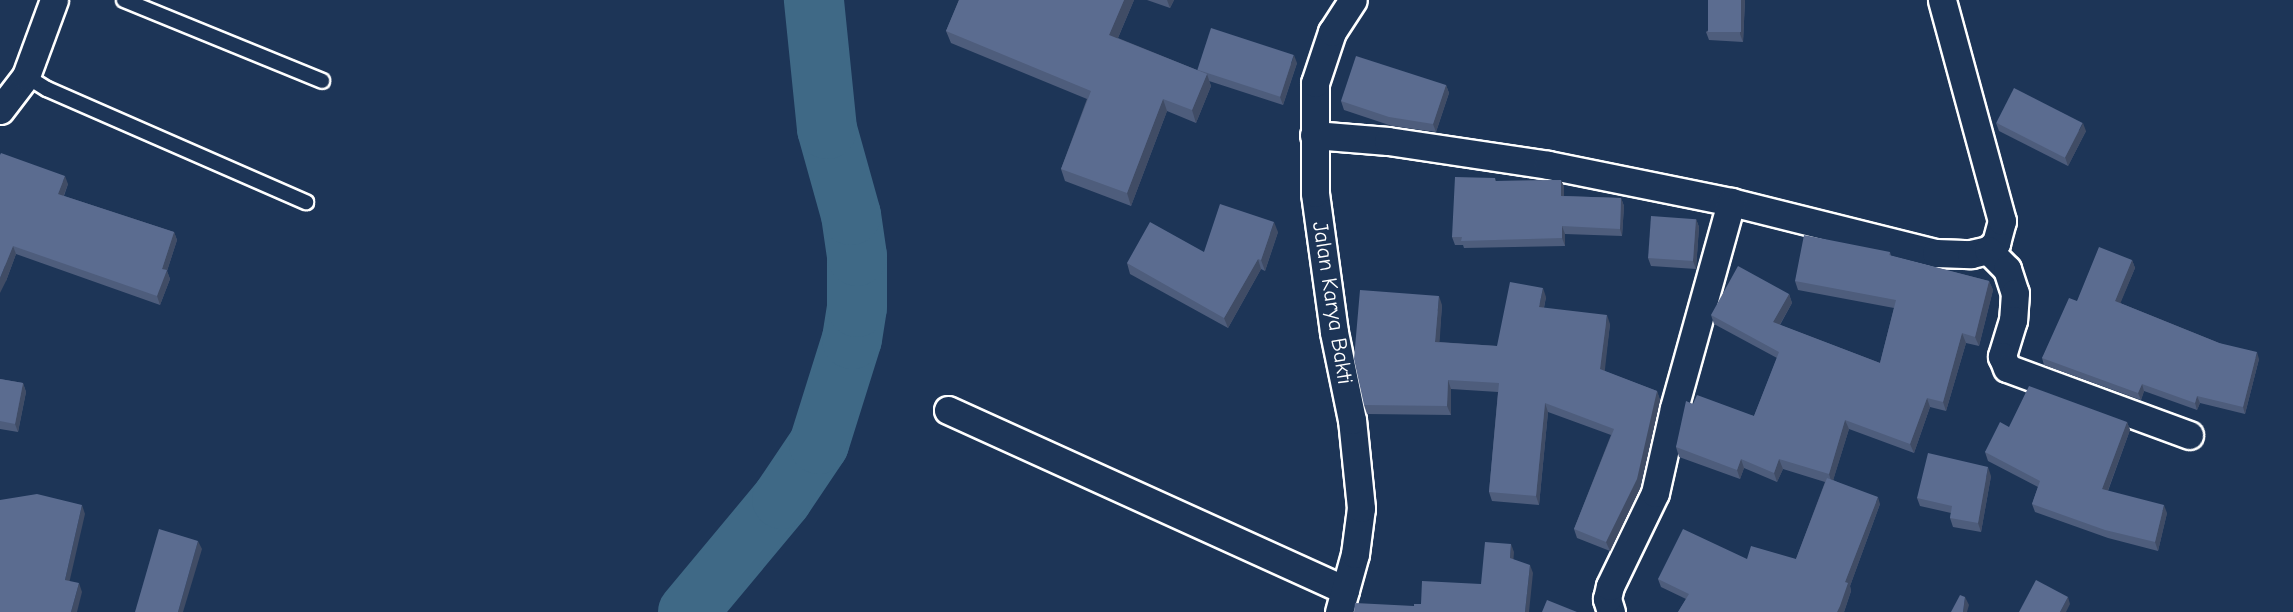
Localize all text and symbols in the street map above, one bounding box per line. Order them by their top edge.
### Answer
street label: Jalan Karya Bakti [1306,220,1358,386]

